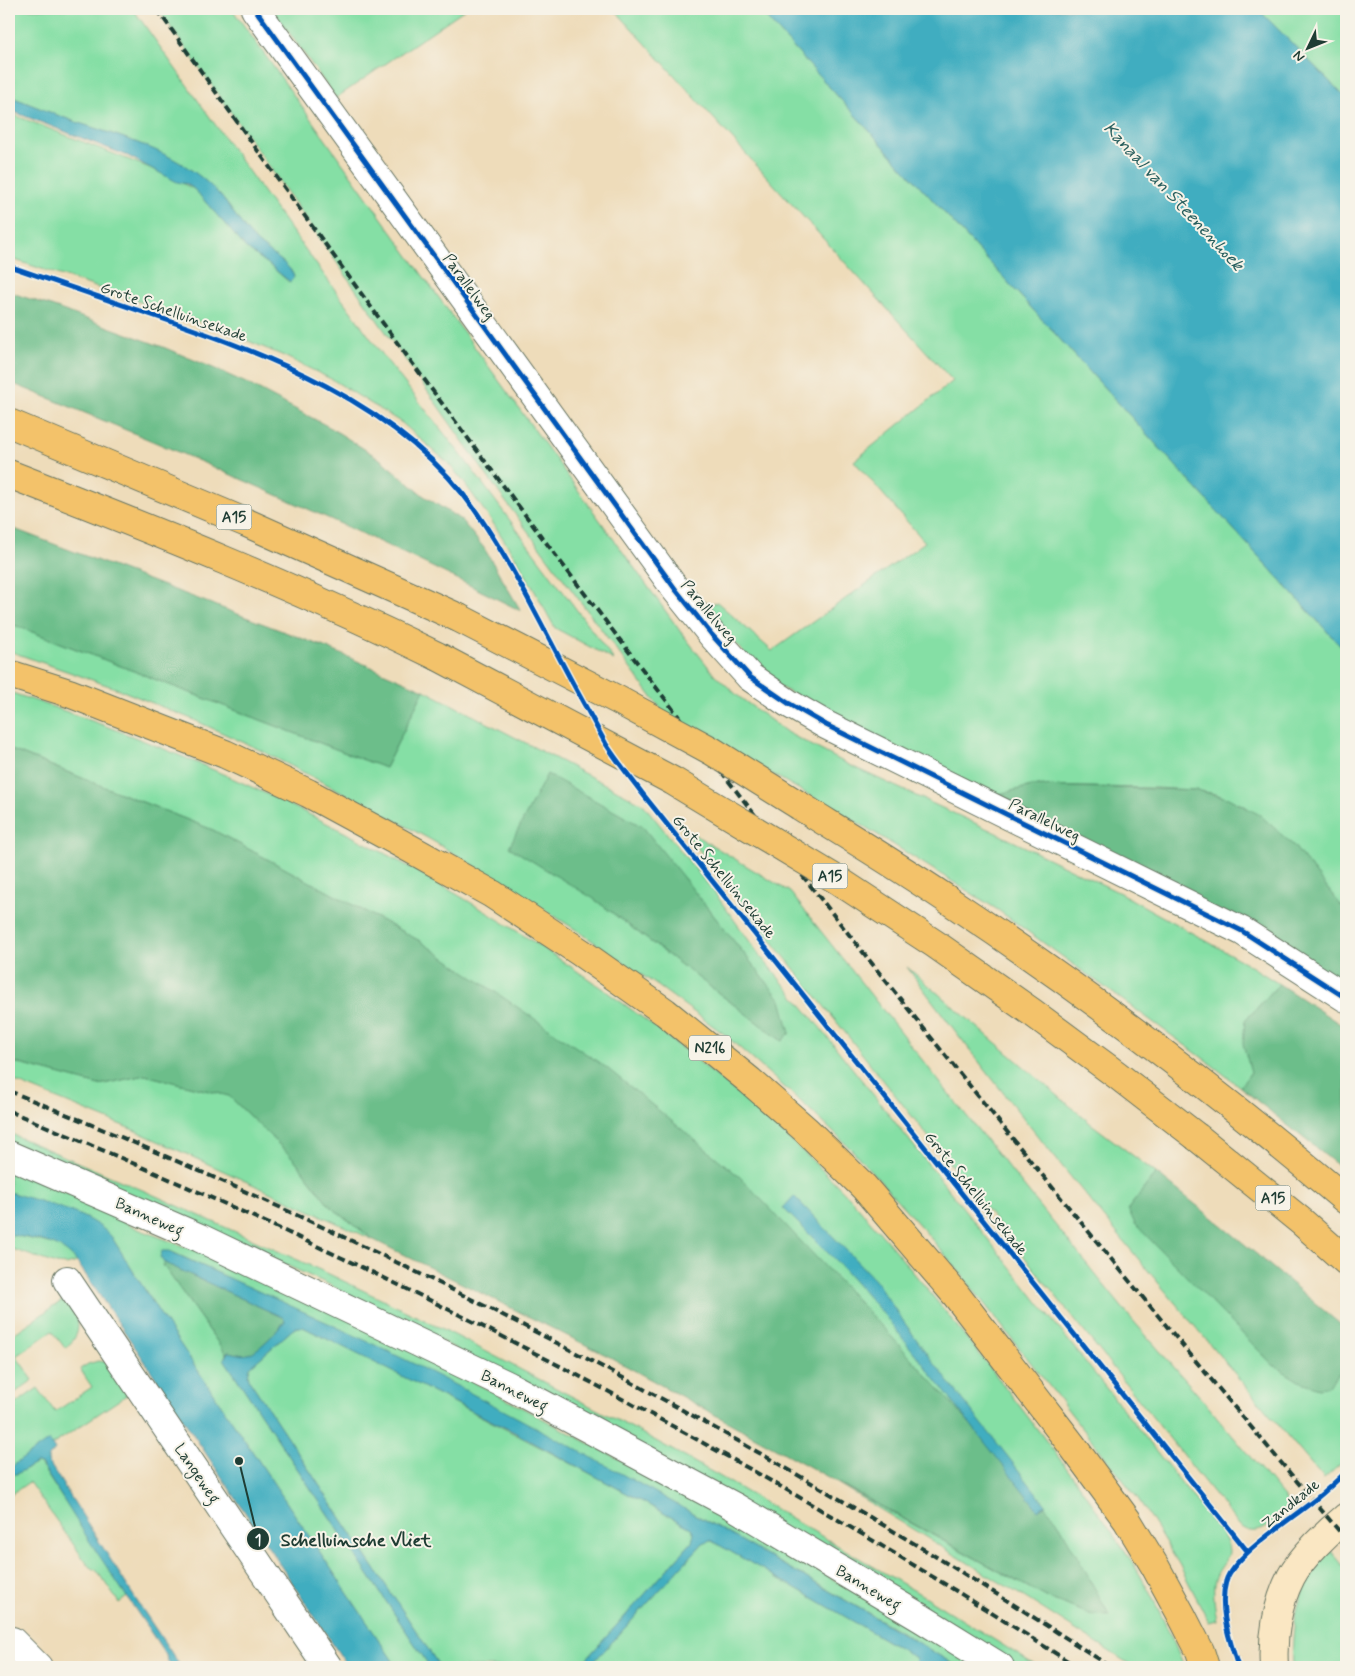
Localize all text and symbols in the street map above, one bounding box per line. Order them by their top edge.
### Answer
north arrow [1282,22,1332,72]
text: N [1289,47,1309,66]
water label: Kanaal van Steenenhoek [1098,117,1249,277]
street label: Parallelweg [438,249,500,324]
street label: Grote Schelluinsekade [97,277,250,348]
road number: A15 [216,504,252,530]
street label: Parallelweg [676,576,742,648]
street label: Parallelweg [1005,794,1084,847]
street label: Grote Schelluinsekade [667,810,781,944]
road number: A15 [812,864,848,888]
road number: N216 [689,1036,731,1060]
street label: Grote Schelluinsekade [919,1127,1033,1261]
road number: A15 [1256,1186,1290,1210]
street label: Banneweg [111,1193,187,1243]
street label: Banneweg [477,1365,551,1418]
street label: Langeweg [168,1440,225,1509]
street label: Zandkade [1257,1474,1325,1534]
callout: Schelluinsche Vliet [246,1523,441,1556]
text: Schelluinsche Vliet [281,1529,432,1553]
text: 1 [255,1531,261,1551]
street label: Banneweg [831,1561,905,1617]

